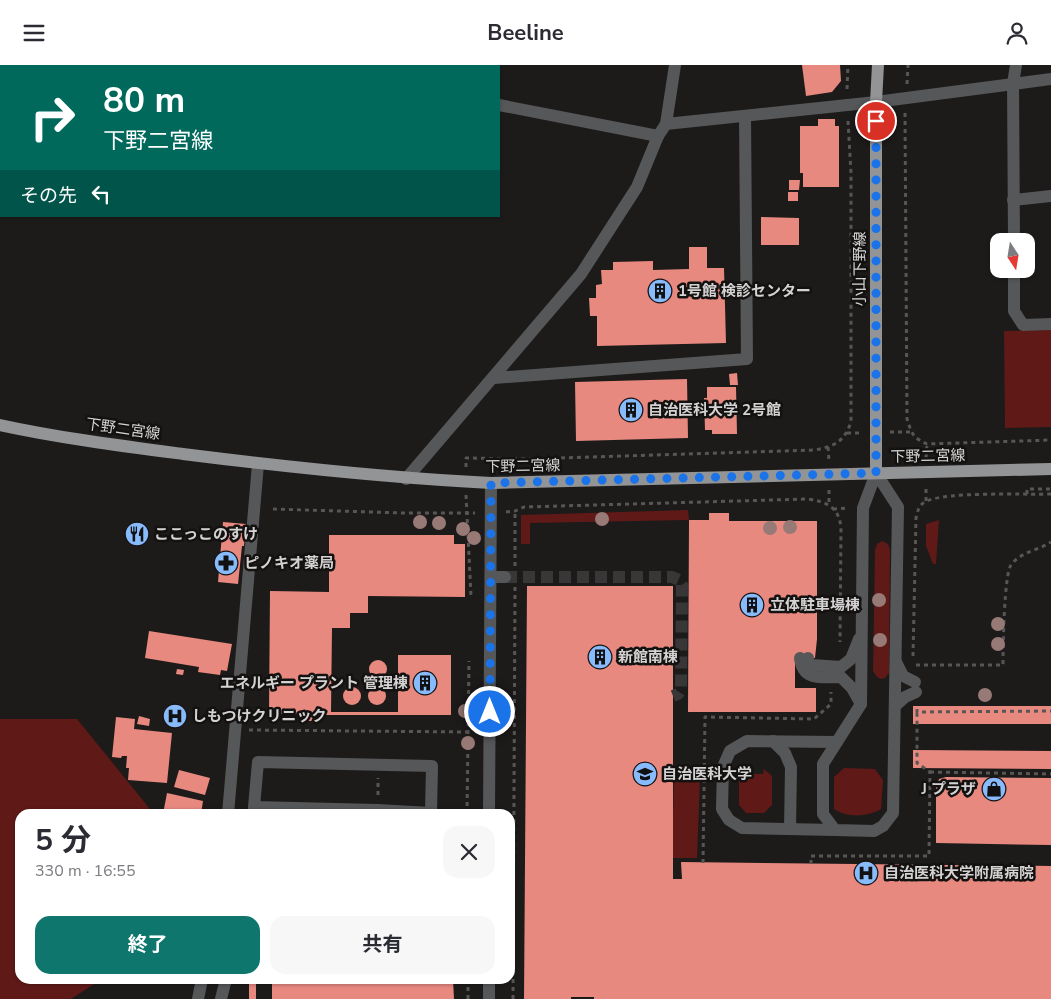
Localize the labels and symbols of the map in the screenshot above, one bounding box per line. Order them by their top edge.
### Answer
pin [855,100,897,142]
street label: 小山下野線 [850,231,870,307]
north arrow [990,233,1035,277]
building icon: 1号館 検診センター [647,278,673,304]
place label: 1号館 検診センター [678,281,811,301]
building icon: 自治医科大学 2号館 [618,397,644,423]
place label: 自治医科大学 2号館 [648,400,781,420]
street label: 下野二宮線 [84,414,162,444]
street label: 下野二宮線 [890,445,966,467]
street label: 下野二宮線 [485,455,561,477]
restaurant icon: ここっこのすけ [124,521,150,547]
place label: ここっこのすけ [154,524,258,544]
pharmacy icon: ピノキオ薬局 [213,550,239,576]
place label: ピノキオ薬局 [244,553,334,573]
building icon: 立体駐車場棟 [739,592,765,618]
place label: 立体駐車場棟 [770,595,860,615]
building icon: 新館南棟 [587,644,613,670]
place label: 新館南棟 [618,647,678,667]
building icon: エネルギー プラント 管理棟 [412,670,438,696]
place label: エネルギー プラント 管理棟 [220,673,408,693]
position arrow [463,685,515,737]
hospital icon: しもつけクリニック [162,703,188,729]
place label: しもつけクリニック [192,706,326,726]
school or university icon: 自治医科大学 [632,761,658,787]
place label: 自治医科大学 [662,764,752,784]
shop icon: J プラザ [981,776,1007,802]
place label: J プラザ [921,779,976,799]
hospital icon: 自治医科大学附属病院 [853,860,879,886]
place label: 自治医科大学附属病院 [884,863,1034,883]

